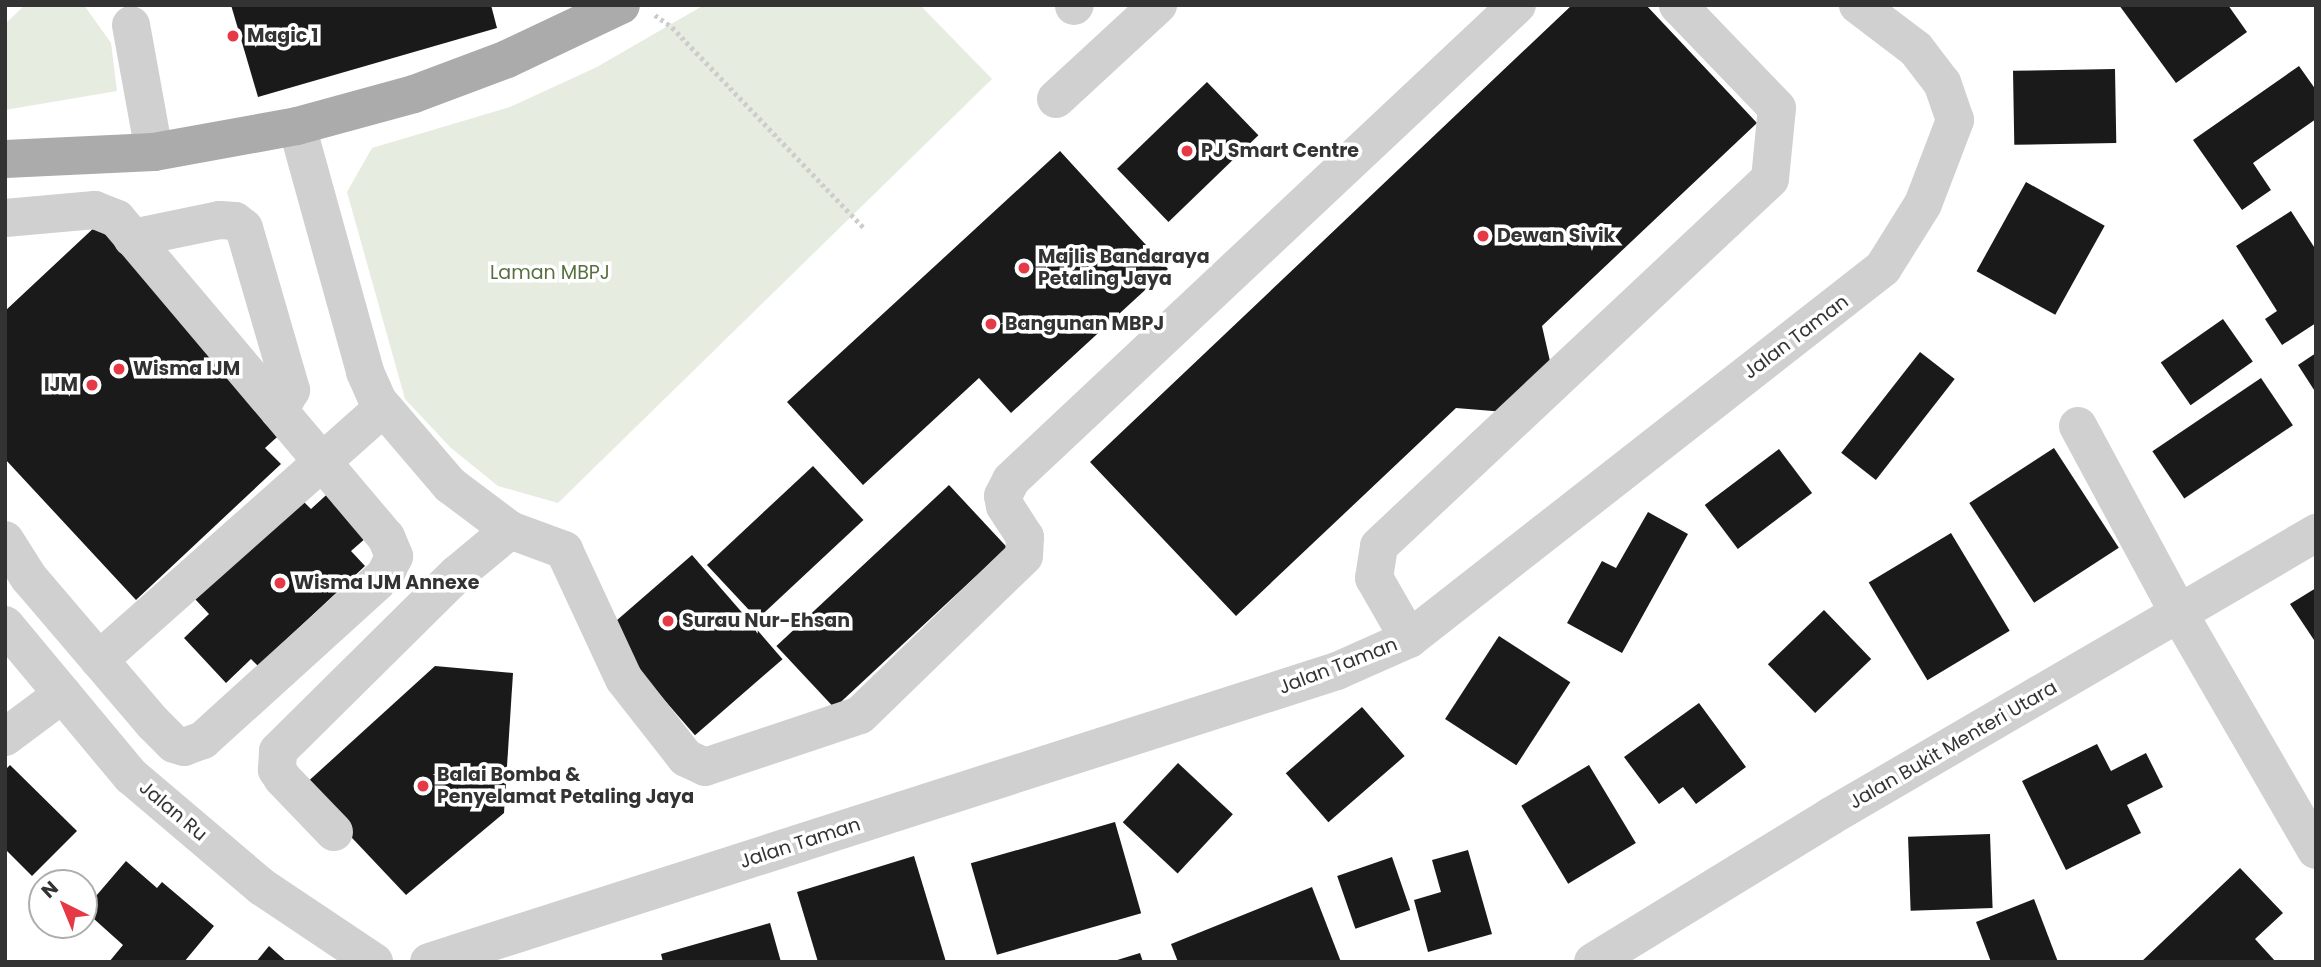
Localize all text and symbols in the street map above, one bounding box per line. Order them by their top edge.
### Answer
place label: Magic 1 [247,25,319,47]
marker: Magic 1 [225,28,241,44]
place label: PJ Smart Centre [1201,140,1359,162]
marker: PJ Smart Centre [1179,143,1195,159]
place label: Dewan Sivik [1497,225,1615,247]
marker: Dewan Sivik [1475,228,1491,244]
place label: Majlis Bandaraya Petaling Jaya [1038,246,1210,290]
marker: Majlis Bandaraya Petaling Jaya [1016,260,1032,276]
park label: Laman MBPJ [490,262,610,284]
street label: Jalan Taman [1739,290,1853,384]
place label: Bangunan MBPJ [1005,313,1164,335]
marker: Bangunan MBPJ [983,316,999,332]
place label: Wisma IJM [133,358,240,380]
marker: Wisma IJM [111,361,127,377]
place label: IJM [44,374,78,396]
marker: IJM [84,377,100,393]
place label: Wisma IJM Annexe [294,572,479,594]
marker: Wisma IJM Annexe [272,575,288,591]
place label: Surau Nur-Ehsan [682,610,850,632]
marker: Surau Nur-Ehsan [660,613,676,629]
street label: Jalan Taman [1275,633,1401,699]
street label: Jalan Bukit Menteri Utara [1845,676,2061,814]
place label: Balai Bomba & Penyelamat Petaling Jaya [437,764,694,808]
street label: Jalan Ru [135,776,211,846]
marker: Balai Bomba & Penyelamat Petaling Jaya [415,778,431,794]
street label: Jalan Taman [737,813,863,873]
north arrow [28,869,98,939]
text: N [35,875,64,904]

